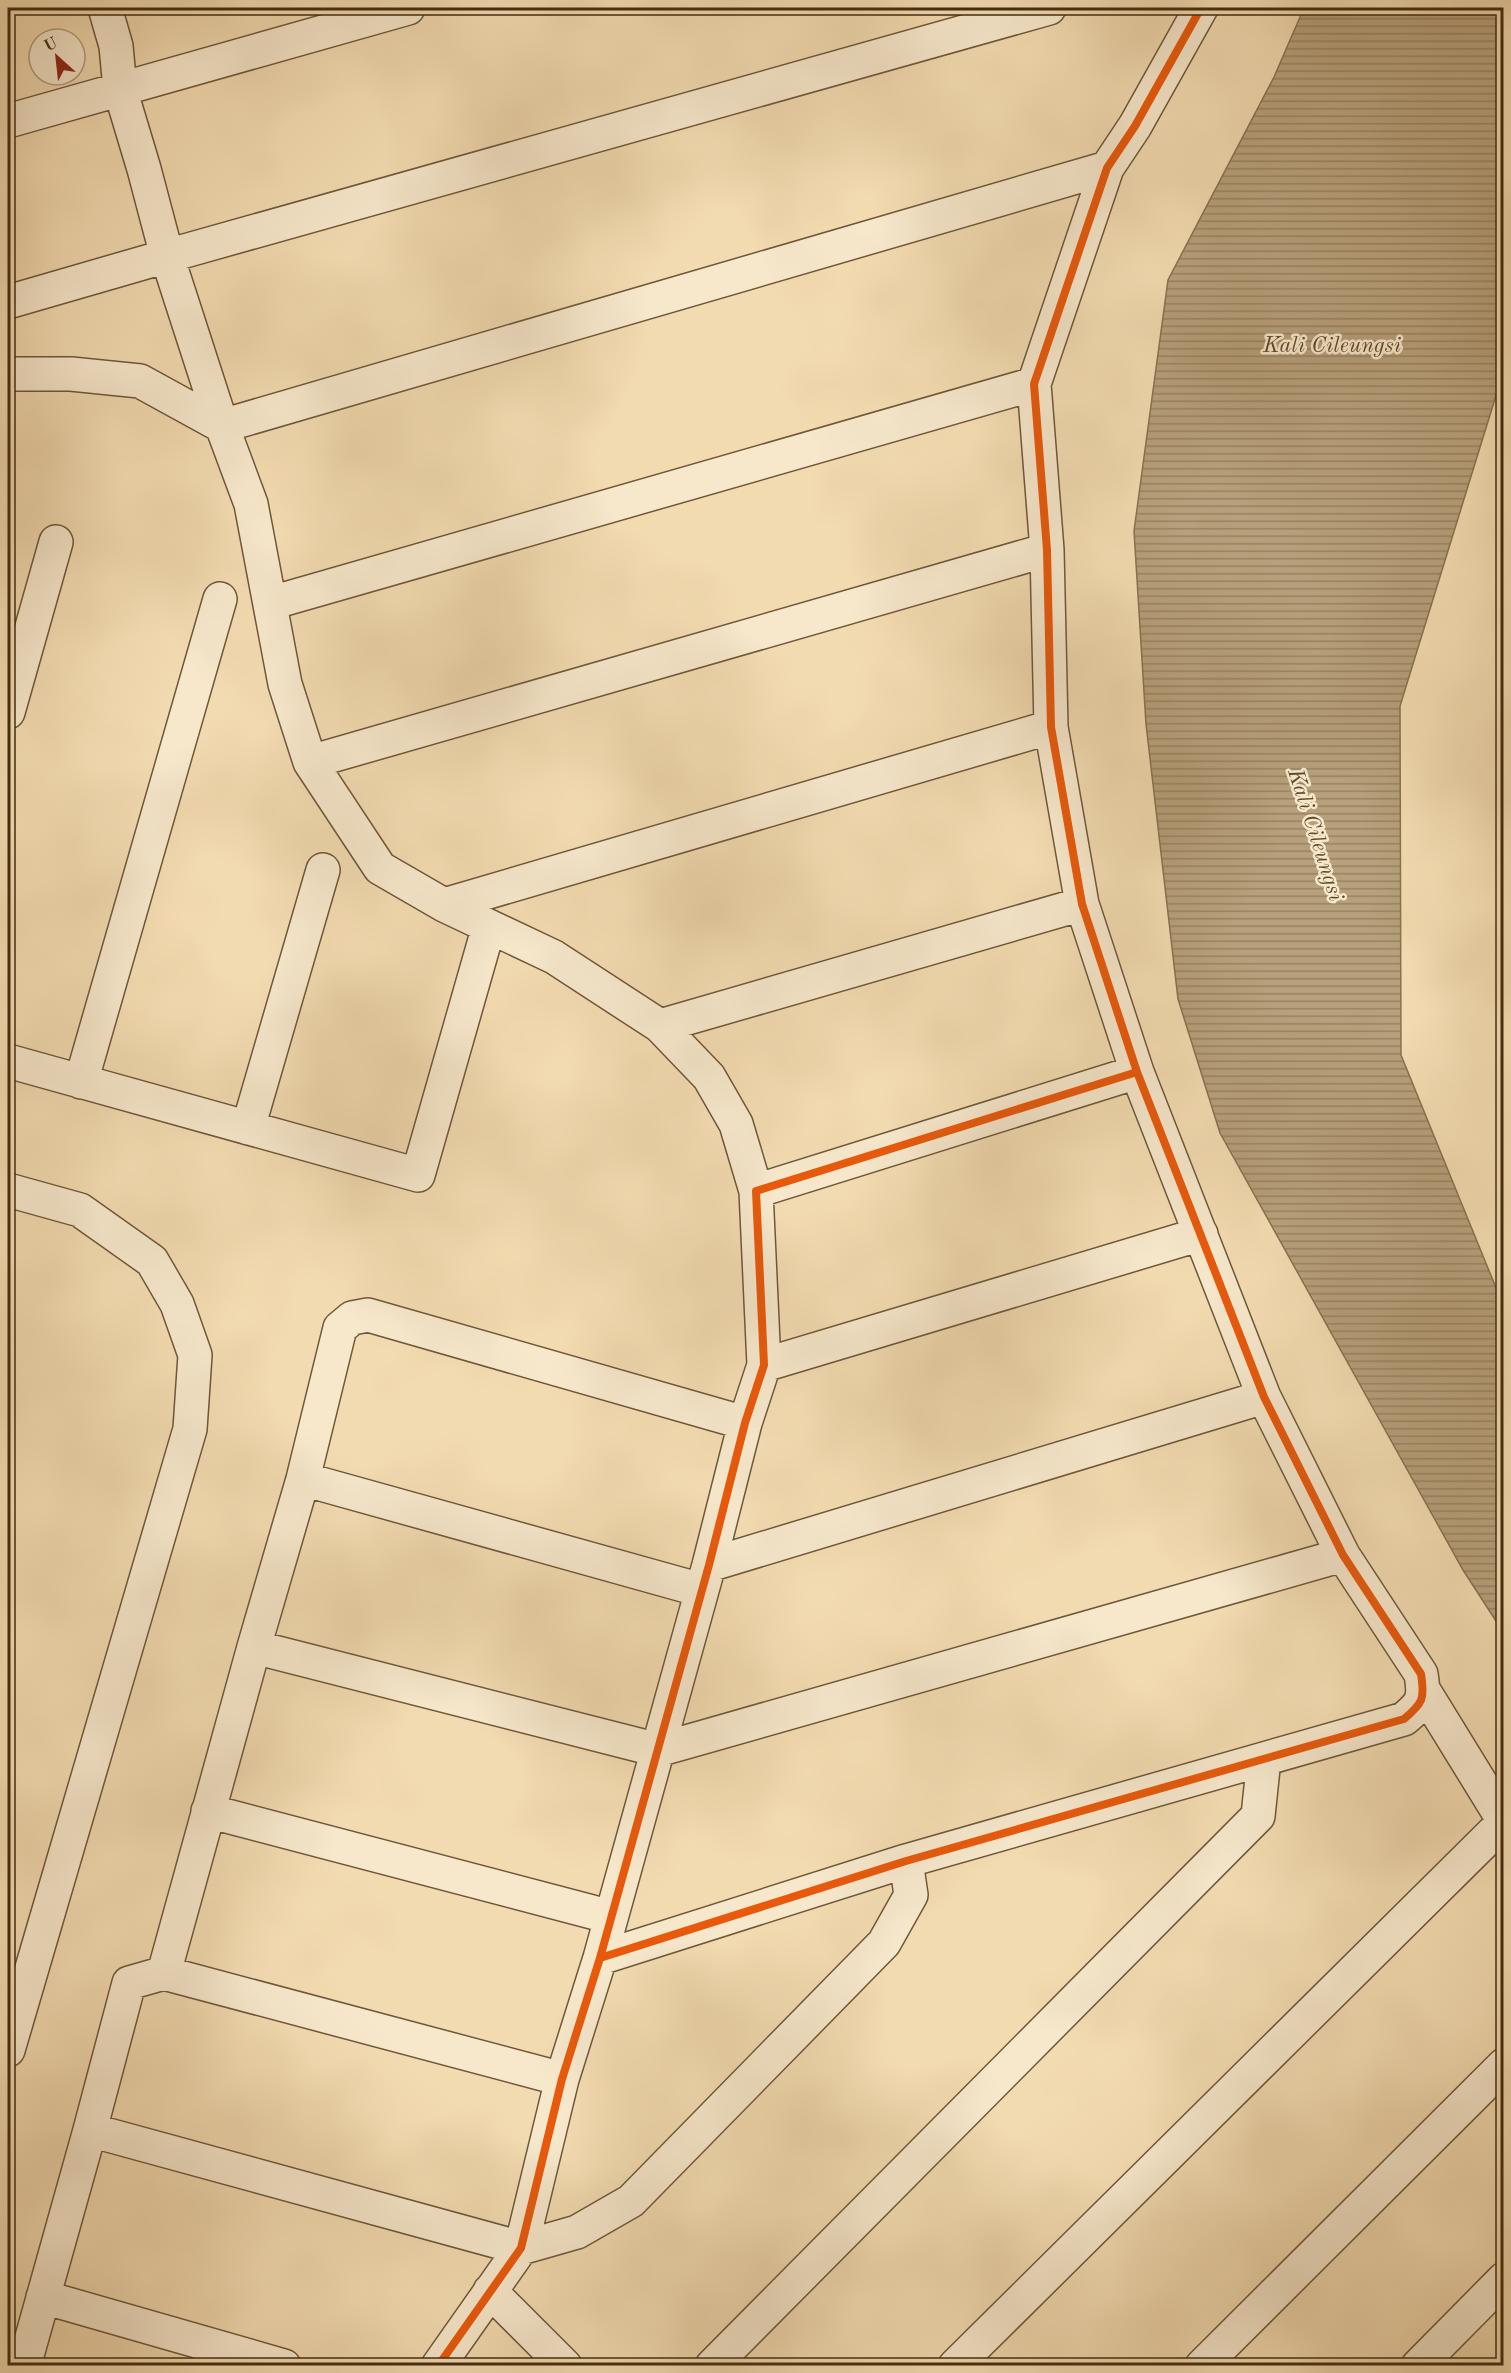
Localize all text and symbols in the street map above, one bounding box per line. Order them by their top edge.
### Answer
north arrow [27,27,87,87]
text: U [42,35,61,55]
water label: Kali Cileungsi [1262,335,1402,357]
water label: Kali Cileungsi [1283,765,1347,905]

